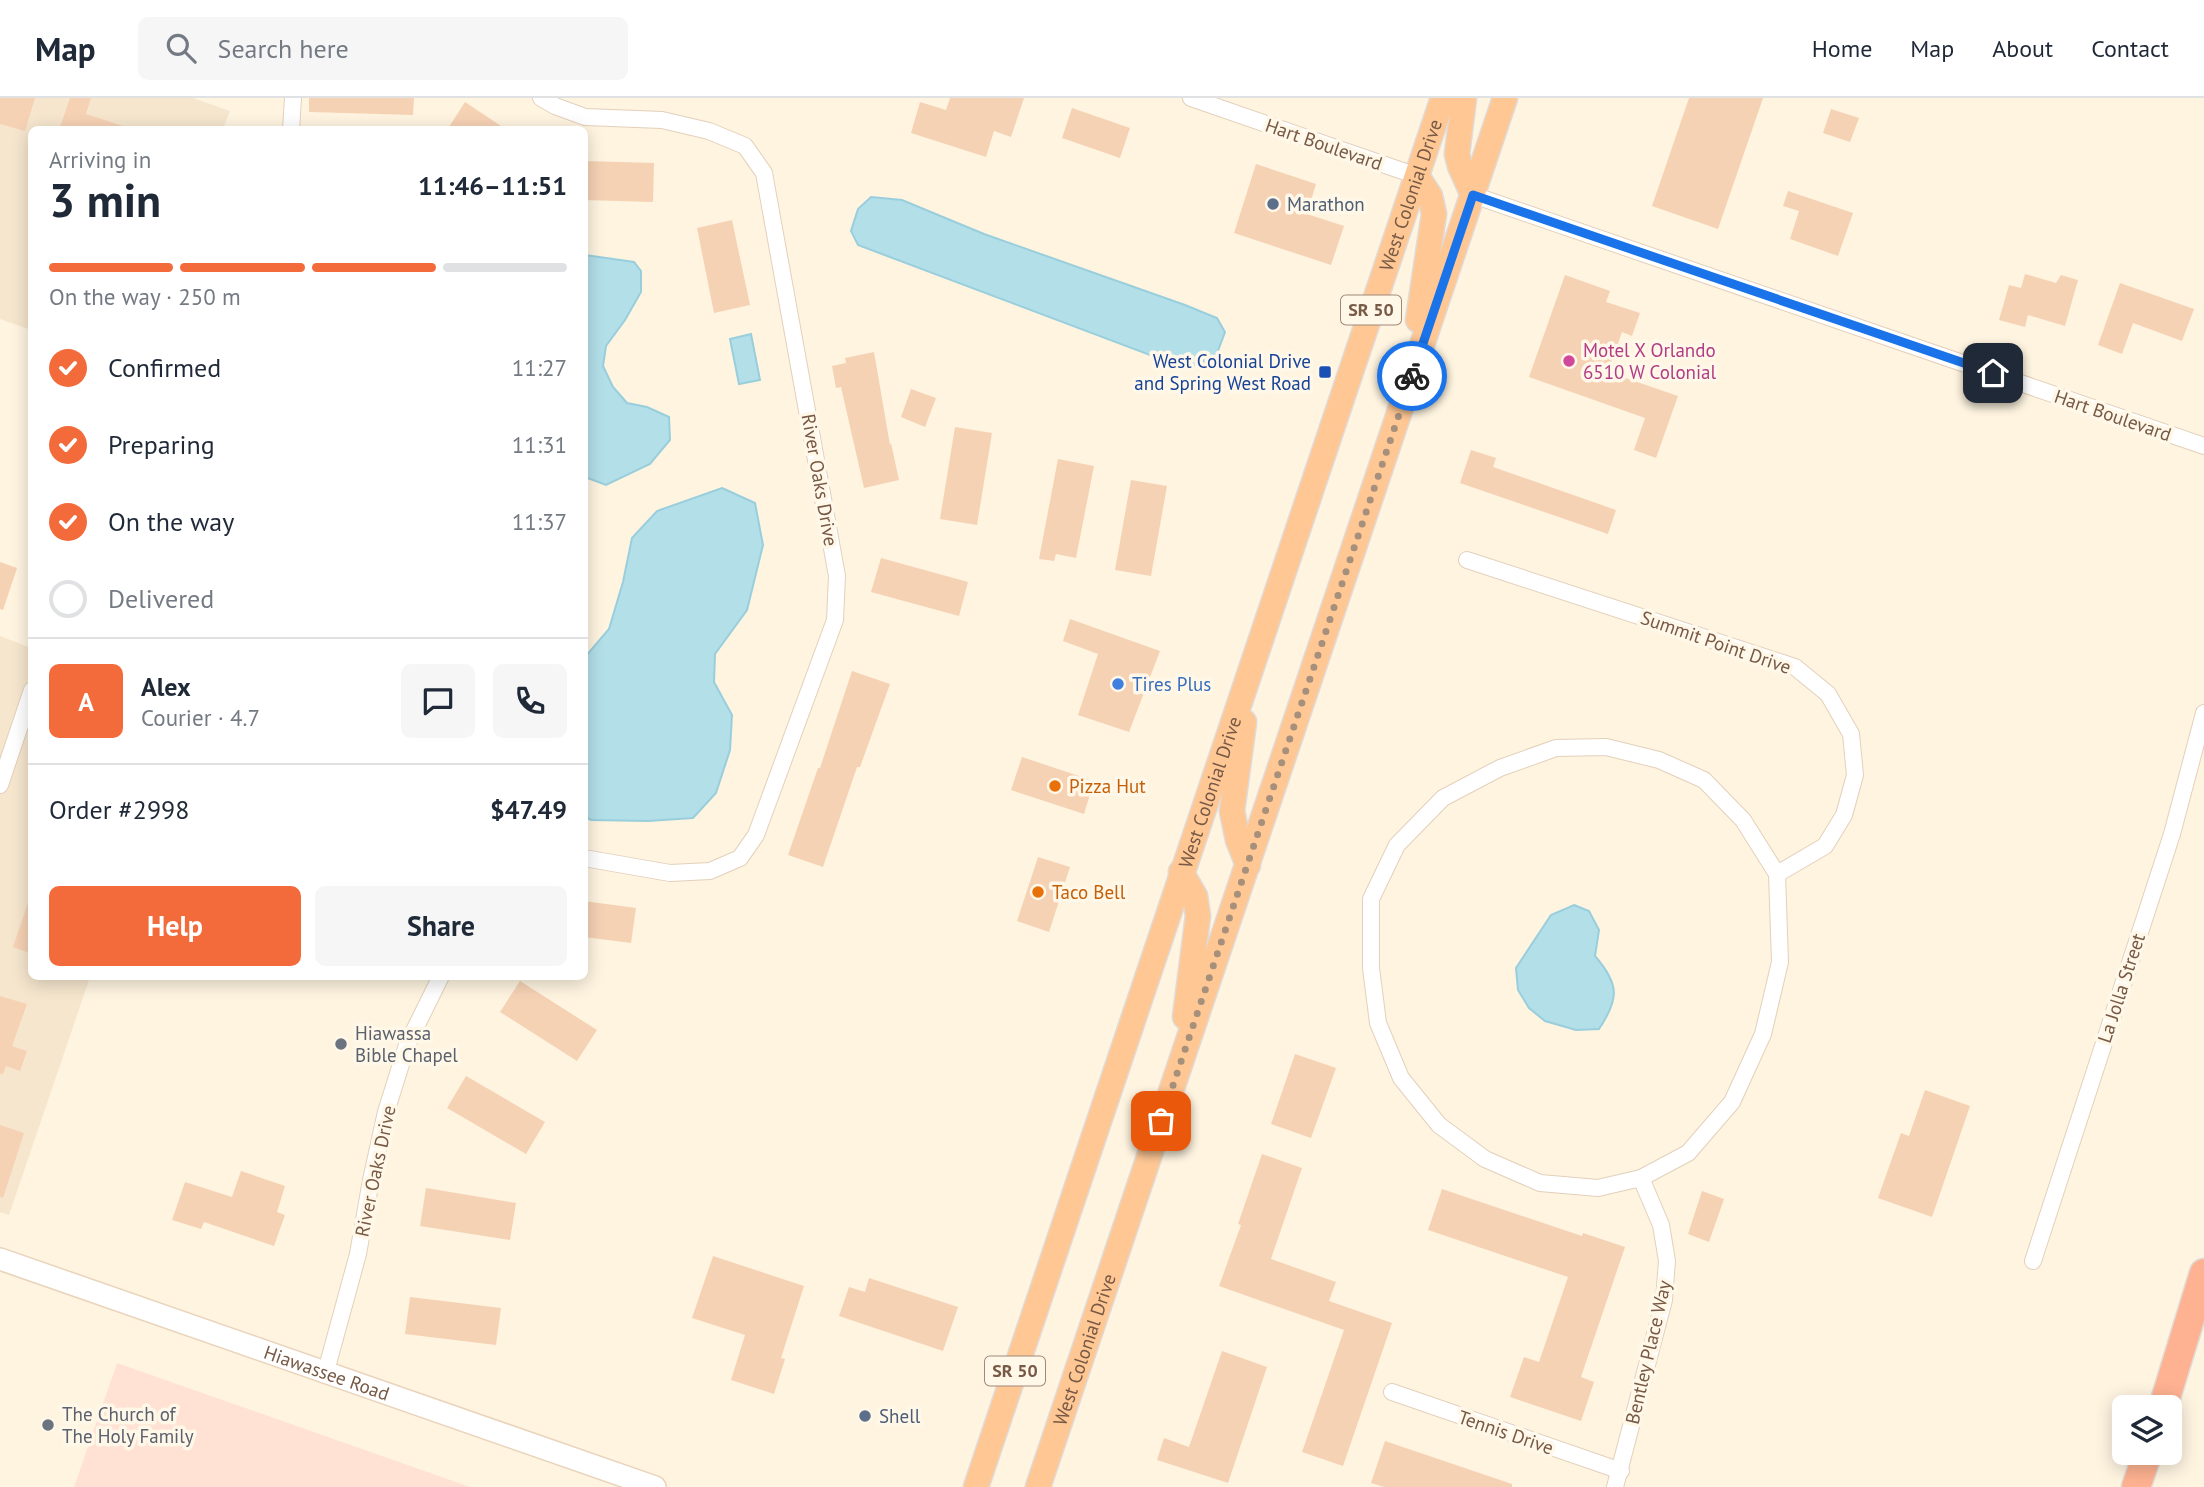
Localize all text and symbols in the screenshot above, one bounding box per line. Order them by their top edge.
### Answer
search box [138,17,628,80]
text: Map [35,27,96,70]
icon: search [162,29,200,67]
text: Search here [218,32,349,65]
text: Home [1812,33,1872,64]
text: Map [1910,33,1954,64]
text: About [1992,33,2053,64]
text: Contact [2091,33,2169,64]
street label: Hart Boulevard [1262,113,1386,175]
street label: West Colonial Drive [1374,116,1447,274]
text: Arriving in [49,145,151,174]
text: 11:46–11:51 [418,169,567,202]
text: 3 min [49,170,161,230]
place label: Marathon [1287,192,1365,216]
marker: Marathon [1265,196,1281,212]
text: On the way · 250 m [49,282,241,311]
road number: SR 50 [1341,295,1401,324]
place label: Motel X Orlando 6510 W Colonial [1583,338,1716,384]
courier [1377,341,1447,411]
pin [1963,343,2023,403]
icon: check [49,349,87,387]
place label: West Colonial Drive and Spring West Road [1134,349,1311,395]
text: Confirmed [108,351,221,384]
text: 11:27 [512,353,567,382]
marker: Motel X Orlando 6510 W Colonial [1561,353,1577,369]
icon: home [1974,354,2012,392]
icon: bike [1393,357,1431,395]
marker: West Colonial Drive and Spring West Road [1317,364,1333,380]
street label: Hart Boulevard [2051,384,2175,446]
street label: River Oaks Drive [797,412,843,548]
icon: check [49,426,87,464]
text: Preparing [108,428,215,461]
text: 11:31 [512,430,567,459]
icon: check [49,503,87,541]
text: On the way [108,505,234,538]
text: 11:37 [512,507,567,536]
text: Delivered [108,582,214,615]
street label: Summit Point Drive [1638,605,1794,679]
button: chat [401,664,475,738]
button: phone [493,664,567,738]
text: Alex [141,670,191,703]
place label: Tires Plus [1132,672,1211,696]
marker: Tires Plus [1110,676,1126,692]
text: A [78,685,94,718]
text: Courier · 4.7 [141,703,260,732]
street label: West Colonial Drive [1173,713,1246,871]
place label: Pizza Hut [1069,774,1146,798]
marker: Pizza Hut [1047,778,1063,794]
text: Order #2998 [49,793,189,826]
text: $47.49 [490,793,567,826]
place label: Taco Bell [1052,880,1126,904]
marker: Taco Bell [1030,884,1046,900]
button: Help [49,886,301,966]
button: Share [315,886,567,966]
street label: La Jolla Street [2092,930,2150,1046]
place label: Hiawassa Bible Chapel [355,1021,458,1067]
marker: Hiawassa Bible Chapel [333,1036,349,1052]
pin [1131,1091,1191,1151]
icon: bag [1142,1102,1180,1140]
street label: River Oaks Drive [349,1103,401,1239]
street label: West Colonial Drive [1048,1271,1121,1428]
street label: Bentley Place Way [1620,1278,1676,1426]
street label: Hiawassee Road [261,1340,393,1406]
road number: SR 50 [985,1356,1045,1386]
map controls [2112,1395,2182,1465]
button: layers [2112,1395,2182,1465]
place label: The Church of The Holy Family [62,1402,194,1448]
place label: Shell [879,1404,921,1428]
street label: Tennis Drive [1455,1404,1557,1460]
marker: Shell [857,1408,873,1424]
marker: The Church of The Holy Family [40,1417,56,1433]

